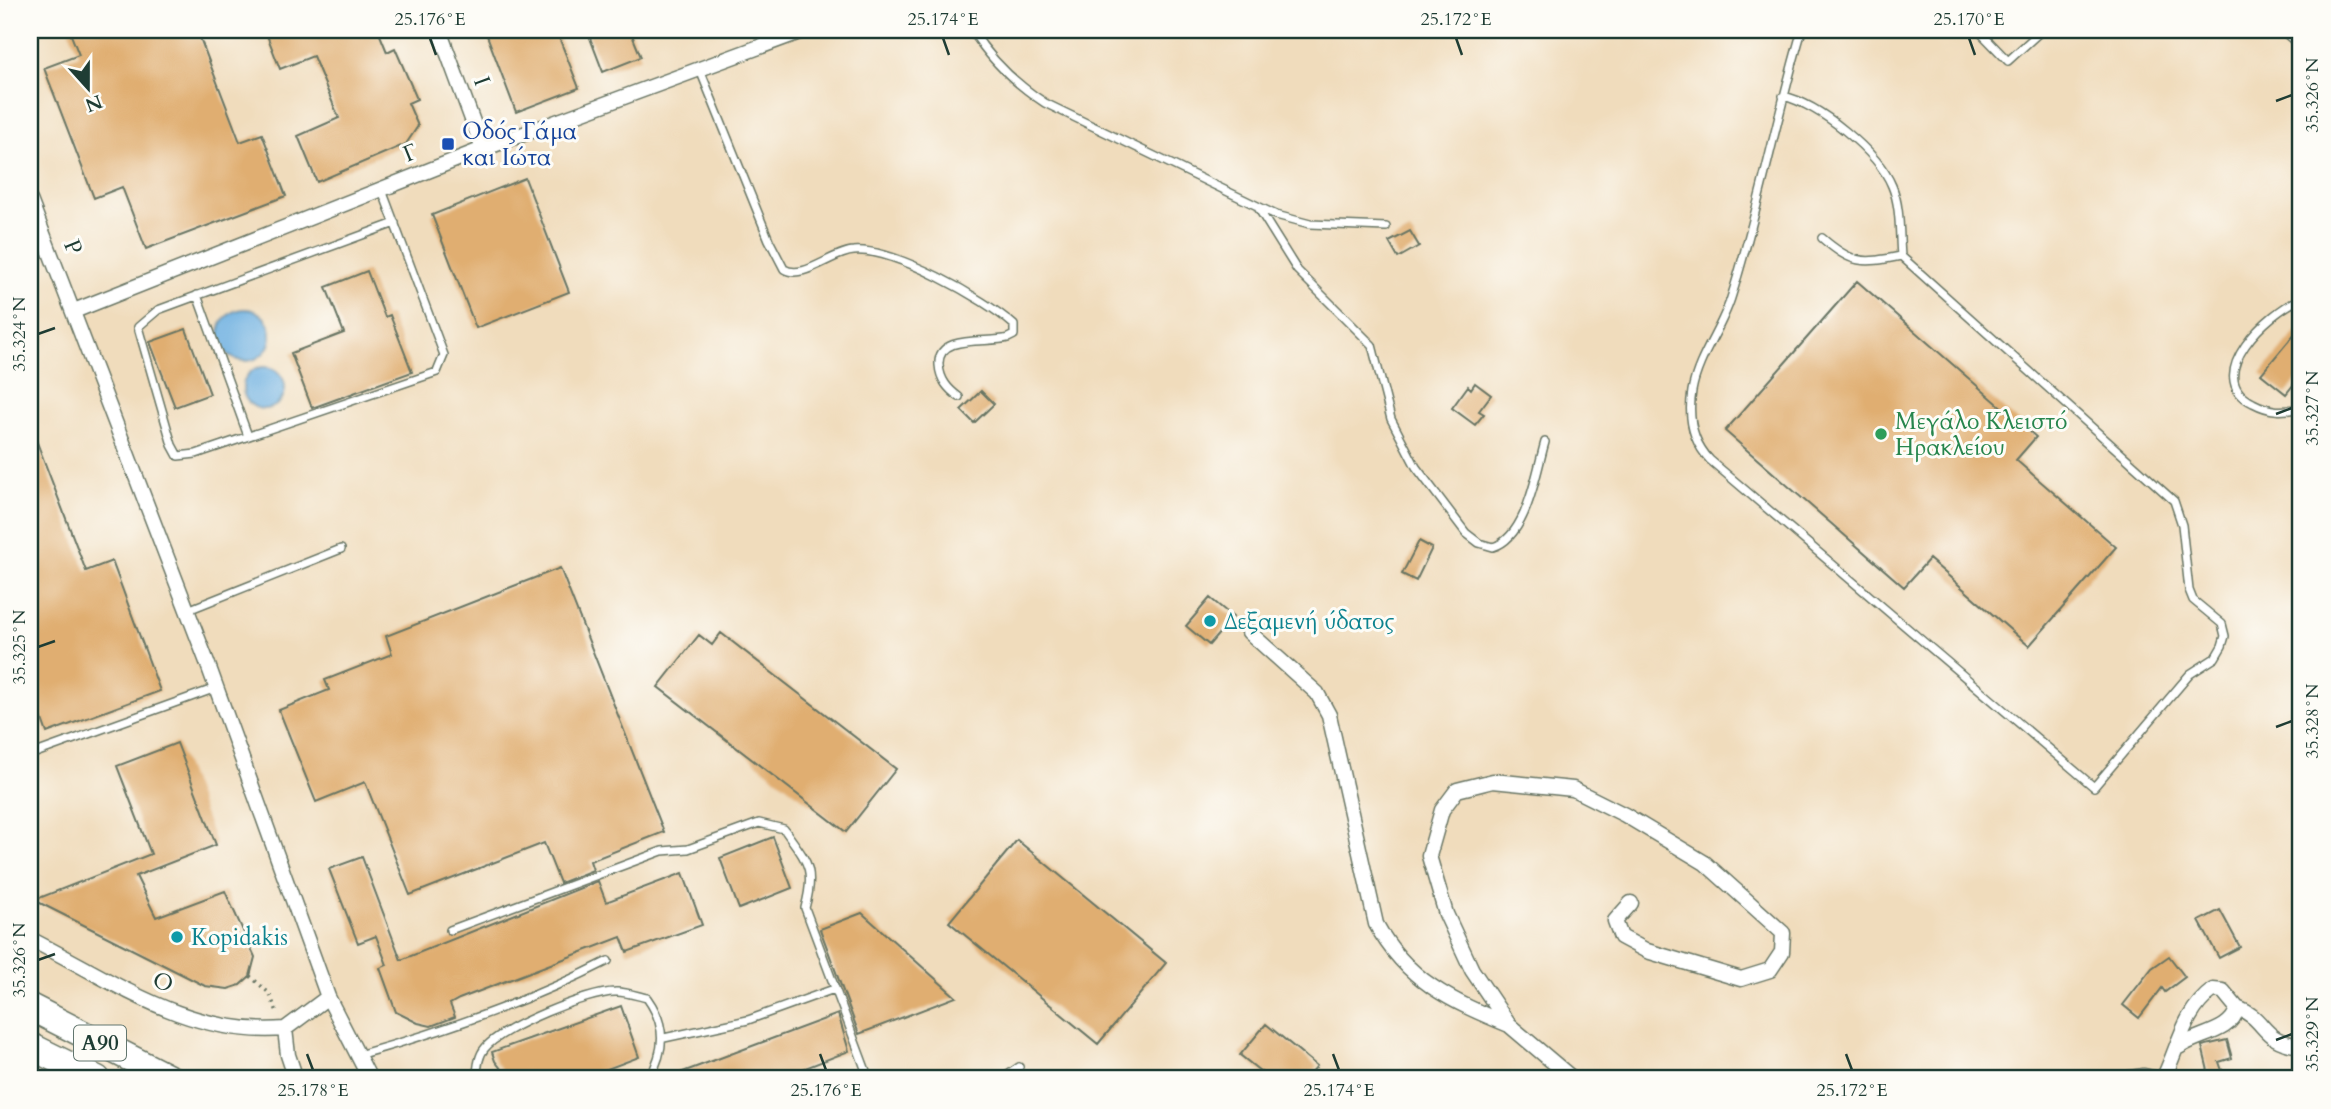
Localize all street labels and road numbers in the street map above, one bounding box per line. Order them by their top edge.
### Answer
street label: Ι [466,72,498,90]
street label: Γ [398,136,422,170]
street label: Ρ [56,235,90,259]
street label: Ο [147,964,179,1000]
road number: Α90 [74,1026,126,1060]

